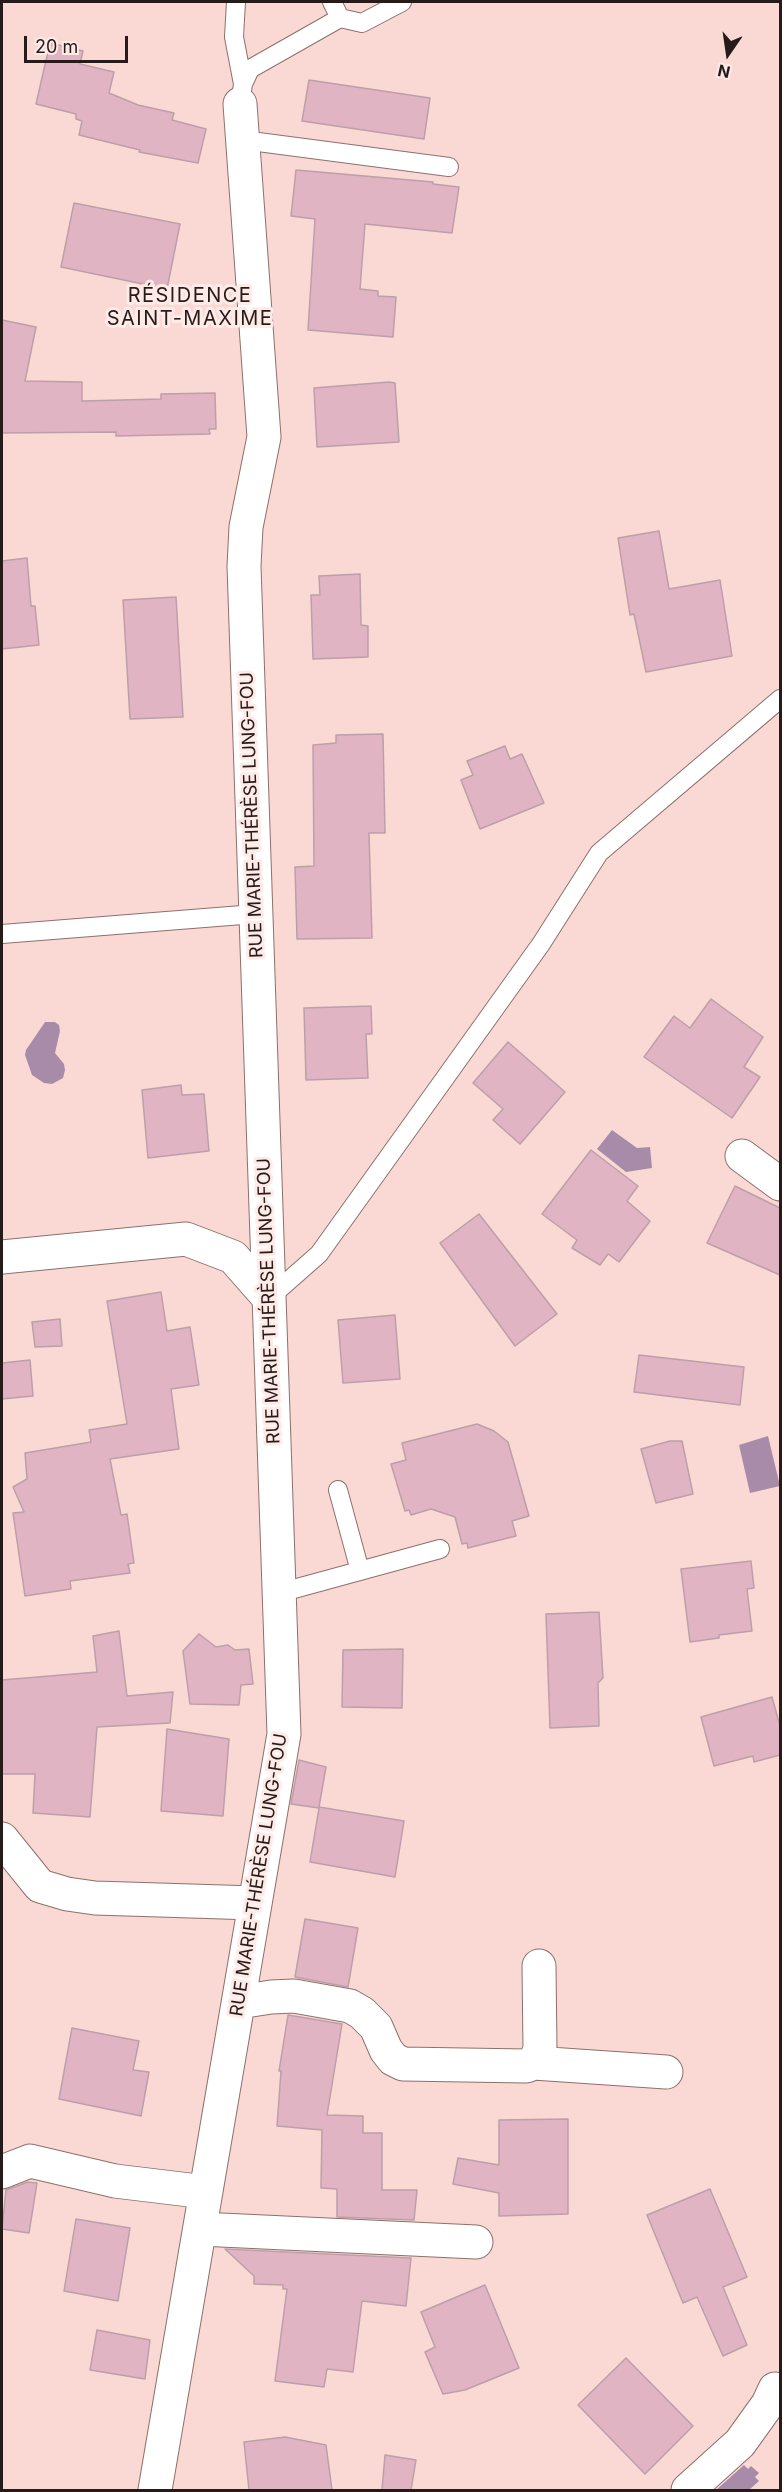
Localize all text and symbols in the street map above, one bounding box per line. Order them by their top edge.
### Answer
scale bar [27,24,130,62]
north arrow [698,24,758,84]
text: 20 m [35,36,78,57]
text: N [716,60,732,83]
district label: RÉSIDENCE SAINT-MAXIME [107,284,273,331]
street label: RUE MARIE-THÉRÈSE LUNG-FOU [236,672,268,958]
street label: RUE MARIE-THÉRÈSE LUNG-FOU [253,1158,285,1444]
street label: RUE MARIE-THÉRÈSE LUNG-FOU [226,1732,292,2018]

